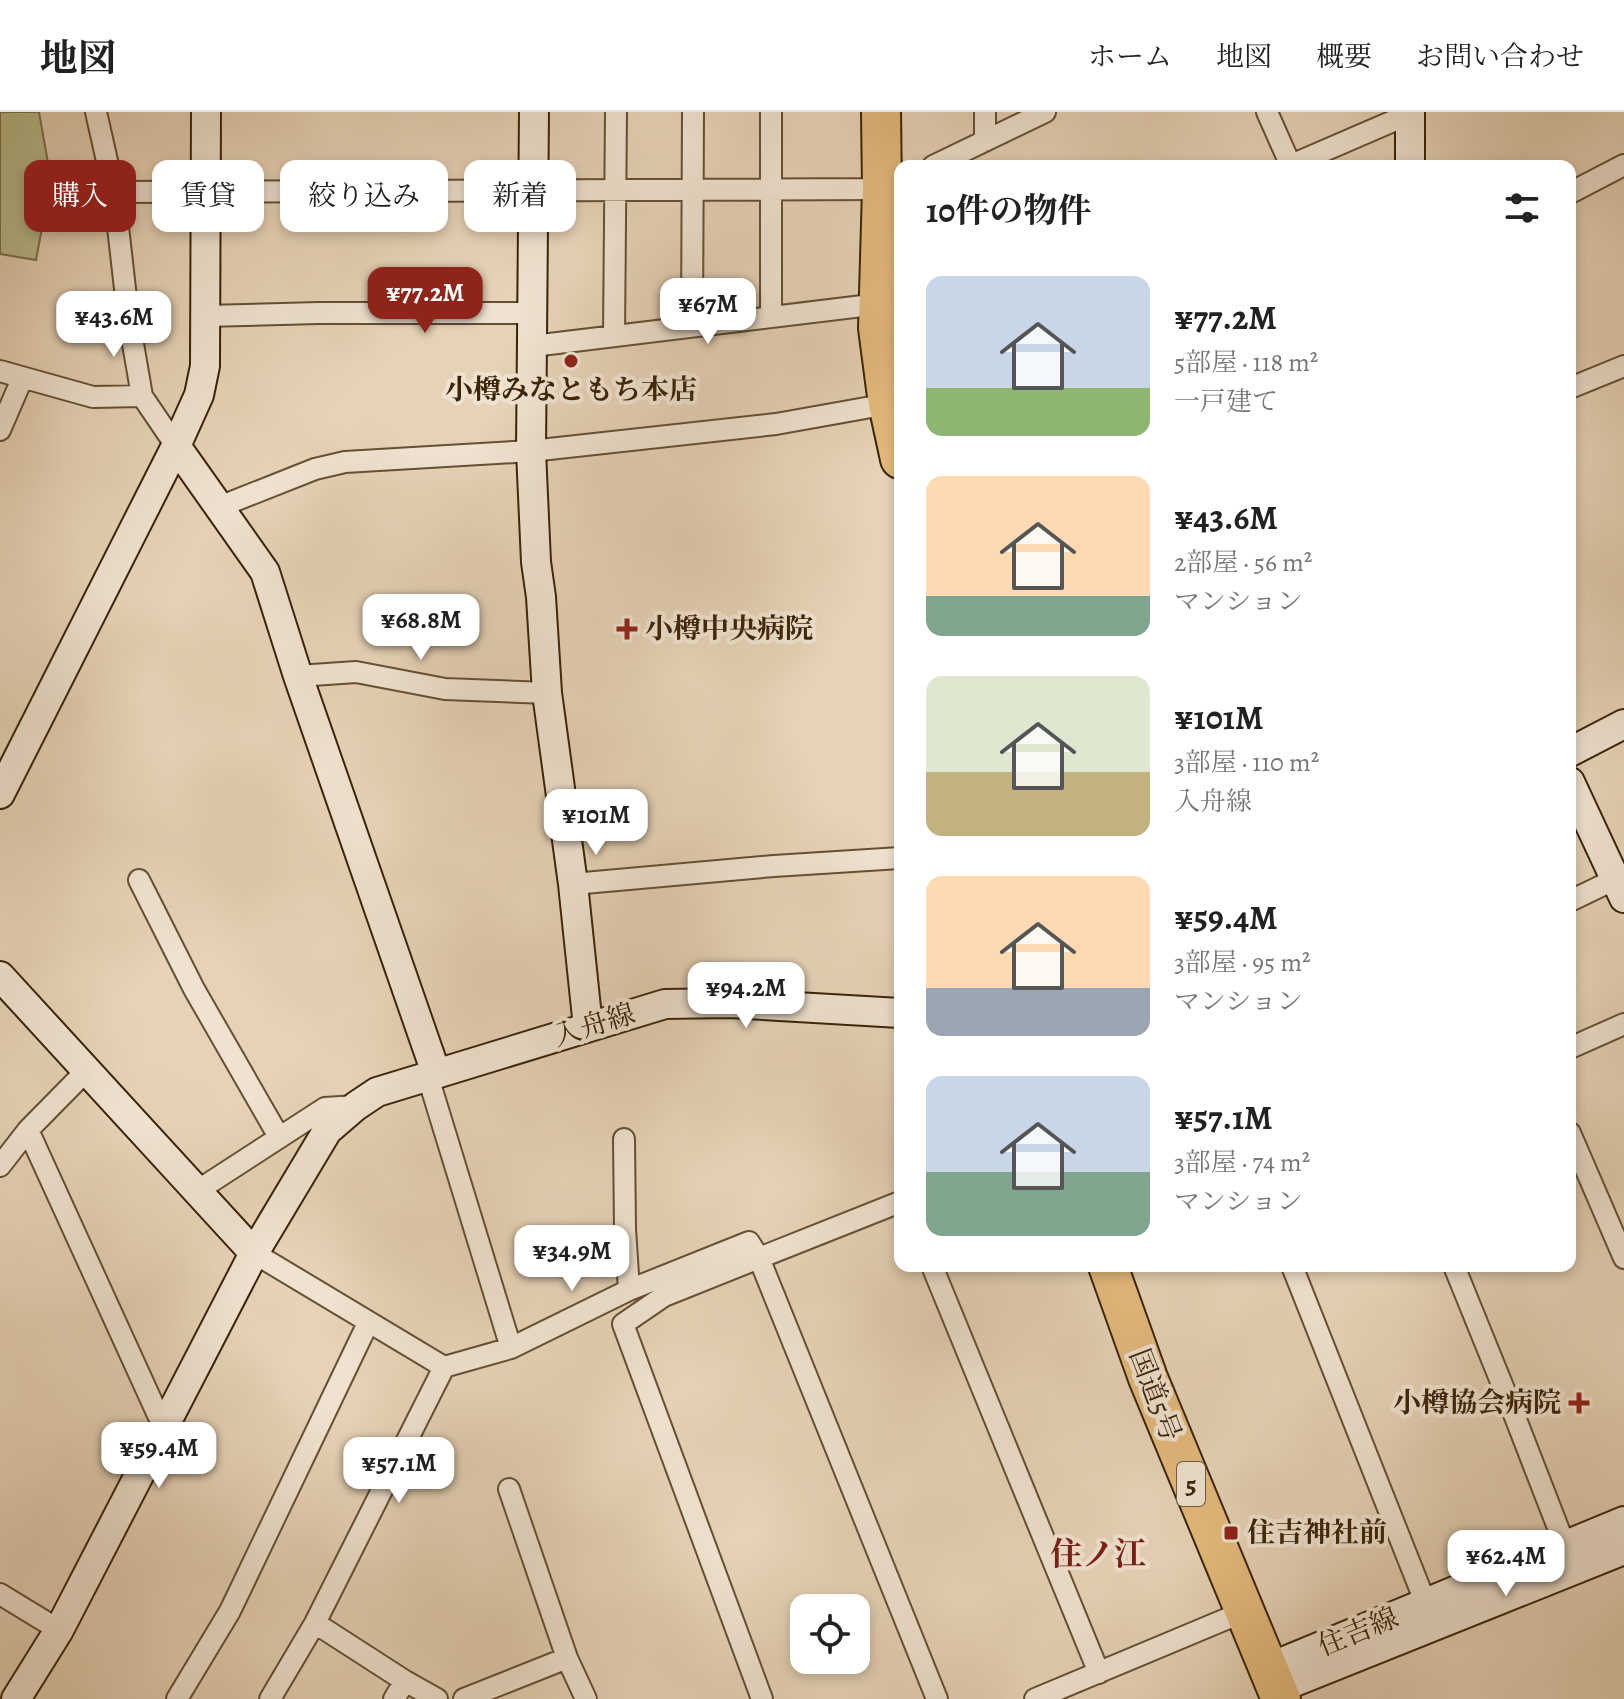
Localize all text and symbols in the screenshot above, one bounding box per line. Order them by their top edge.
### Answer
text: 地図 [40,32,116,84]
text: ホーム [1088,38,1172,76]
text: 地図 [1216,38,1272,76]
text: 概要 [1316,38,1372,76]
text: お問い合わせ [1416,38,1584,76]
chip: 購入 [24,160,136,232]
chip: 賃貸 [152,160,264,232]
chip: 絞り込み [280,160,448,232]
chip: 新着 [464,160,576,232]
icon: filters [1500,186,1544,230]
text: 10件の物件 [926,187,1091,234]
pin: ¥77.2M [360,267,490,335]
text: ¥77.2M [386,275,464,310]
pin: ¥67M [661,278,755,346]
text: ¥67M [678,286,738,321]
pin: ¥43.6M [49,291,179,359]
text: ¥77.2M [1174,294,1277,341]
text: ¥43.6M [74,299,154,334]
icon: home [990,308,1086,404]
text: 5部屋 · 118 m² [1174,345,1318,380]
marker: 小樽みなともち本店 [562,352,580,370]
place label: 小樽みなともち本店 [445,371,697,409]
text: 一戸建て [1174,384,1278,419]
text: ¥43.6M [1174,494,1278,541]
icon: home [990,508,1086,604]
text: 2部屋 · 56 m² [1174,545,1312,580]
text: マンション [1174,584,1303,619]
pin: ¥68.8M [356,594,486,662]
text: ¥68.8M [380,602,462,637]
place label: 小樽中央病院 [645,610,813,648]
marker: 小樽中央病院 [616,618,638,640]
text: ¥101M [1174,694,1264,741]
icon: home [990,708,1086,804]
text: 3部屋 · 110 m² [1174,745,1319,780]
text: 入舟線 [1174,784,1252,819]
pin: ¥101M [540,789,652,857]
text: ¥101M [562,797,630,832]
text: ¥59.4M [1174,894,1278,941]
icon: home [990,908,1086,1004]
text: 3部屋 · 95 m² [1174,945,1311,980]
pin: ¥94.2M [681,962,811,1030]
text: ¥94.2M [706,970,786,1005]
text: マンション [1174,984,1303,1019]
street label: 入舟線 [548,995,640,1055]
text: ¥57.1M [1174,1094,1273,1141]
icon: home [990,1108,1086,1204]
text: 3部屋 · 74 m² [1174,1145,1310,1180]
text: マンション [1174,1184,1303,1219]
pin: ¥34.9M [507,1225,637,1293]
text: ¥34.9M [532,1233,612,1268]
street label: 国道5号 [1120,1343,1190,1447]
place label: 小樽協会病院 [1393,1384,1561,1422]
marker: 小樽協会病院 [1568,1392,1590,1414]
pin: ¥59.4M [94,1422,224,1490]
text: ¥59.4M [119,1430,199,1465]
pin: ¥57.1M [334,1437,464,1505]
text: ¥57.1M [361,1445,437,1480]
road number: 5 [1177,1462,1205,1506]
place label: 住吉神社前 [1247,1514,1387,1552]
marker: 住吉神社前 [1222,1524,1240,1542]
pin: ¥62.4M [1441,1530,1571,1598]
district label: 住ノ江 [1050,1532,1146,1576]
text: ¥62.4M [1466,1538,1546,1573]
map controls [790,1594,870,1674]
button: locate [790,1594,870,1674]
street label: 住吉線 [1312,1599,1404,1665]

